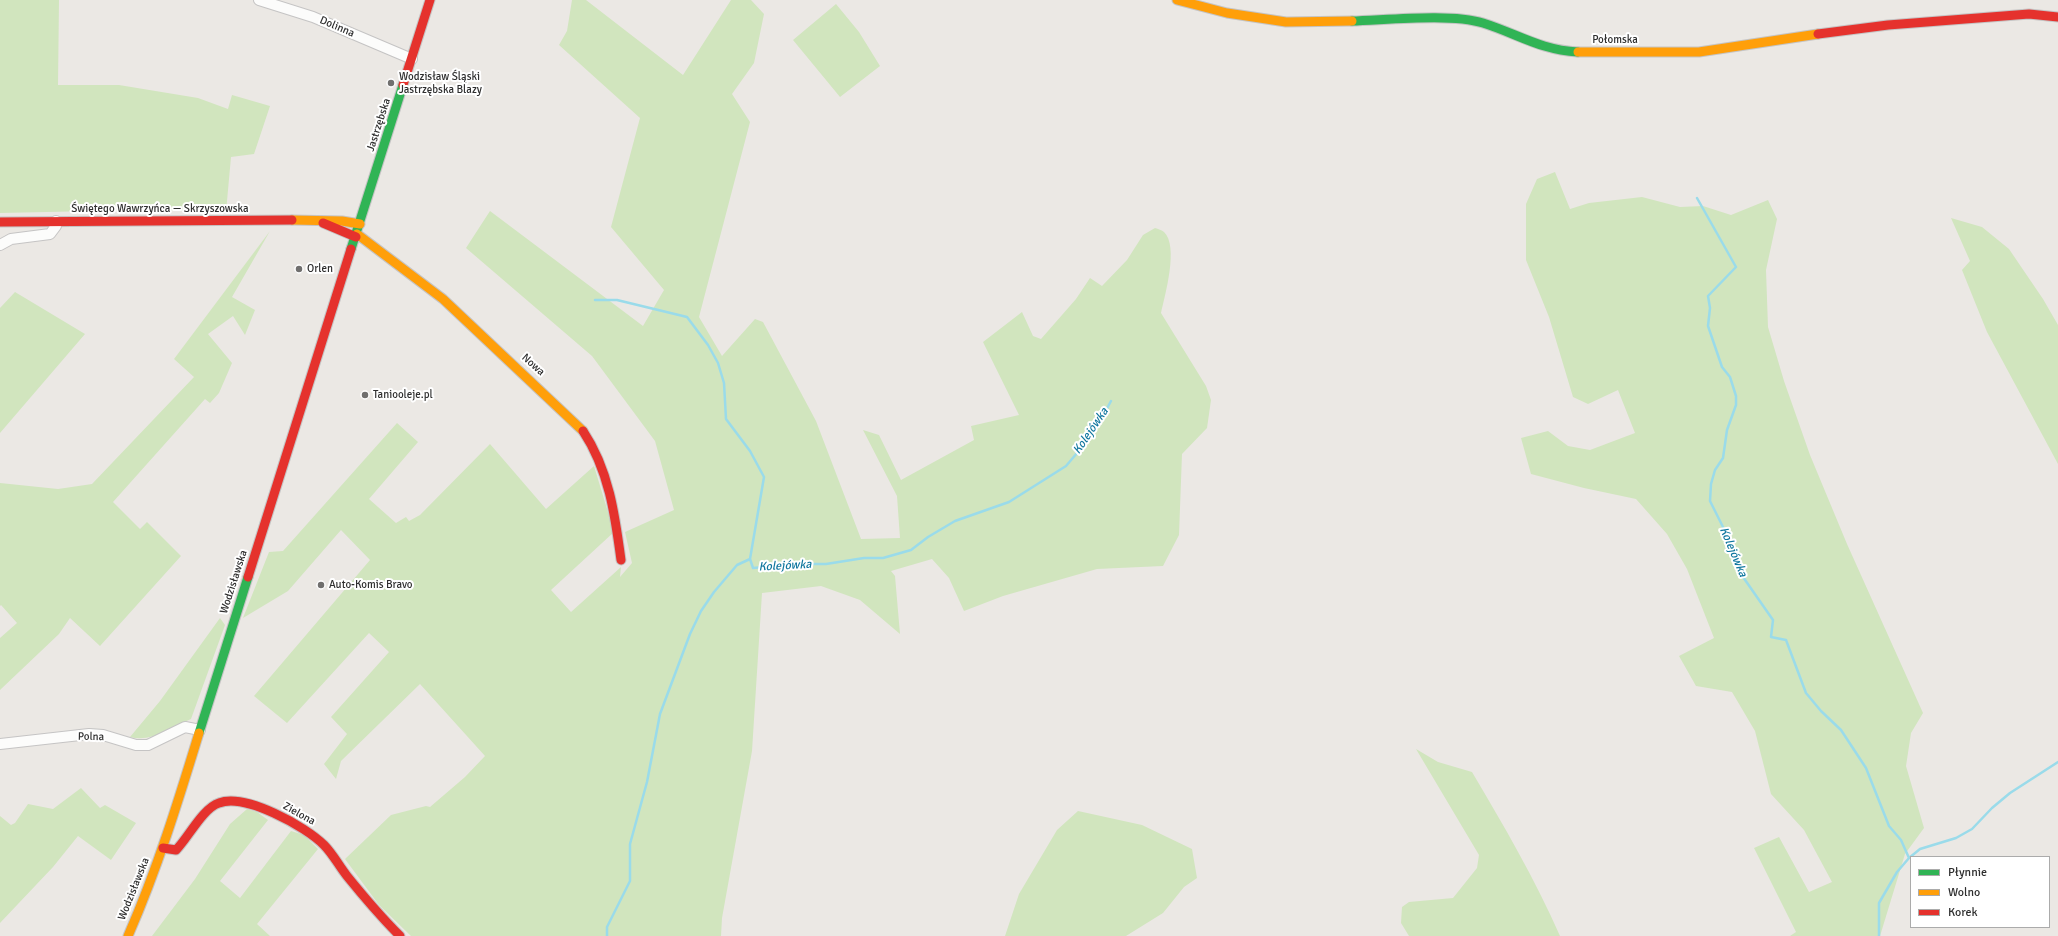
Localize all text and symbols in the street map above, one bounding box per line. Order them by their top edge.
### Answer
street label: Dolinna [318,14,356,40]
street label: Połomska [1592,33,1638,47]
place label: Wodzisław Śląski Jastrzębska Blazy [399,70,482,96]
marker: Wodzisław Śląski Jastrzębska Blazy [386,78,396,88]
street label: Jastrzębska [364,97,394,153]
street label: Świętego Wawrzyńca — Skrzyszowska [71,202,249,216]
place label: Orlen [307,262,333,276]
marker: Orlen [294,264,304,274]
street label: Nowa [519,351,547,379]
place label: Taniooleje.pl [373,388,433,402]
marker: Taniooleje.pl [360,390,370,400]
water label: Kolejówka [1070,405,1112,457]
water label: Kolejówka [1716,525,1750,579]
street label: Wodzisławska [218,549,250,615]
water label: Kolejówka [758,557,812,575]
place label: Auto-Komis Bravo [329,578,412,592]
marker: Auto-Komis Bravo [316,580,326,590]
street label: Polna [78,730,104,744]
street label: Zielona [280,800,318,828]
street label: Wodzisławska [115,856,153,922]
legend [1910,856,2050,928]
text: Płynnie [1948,865,1987,880]
text: Wolno [1948,885,1980,900]
text: Korek [1948,905,1977,920]

